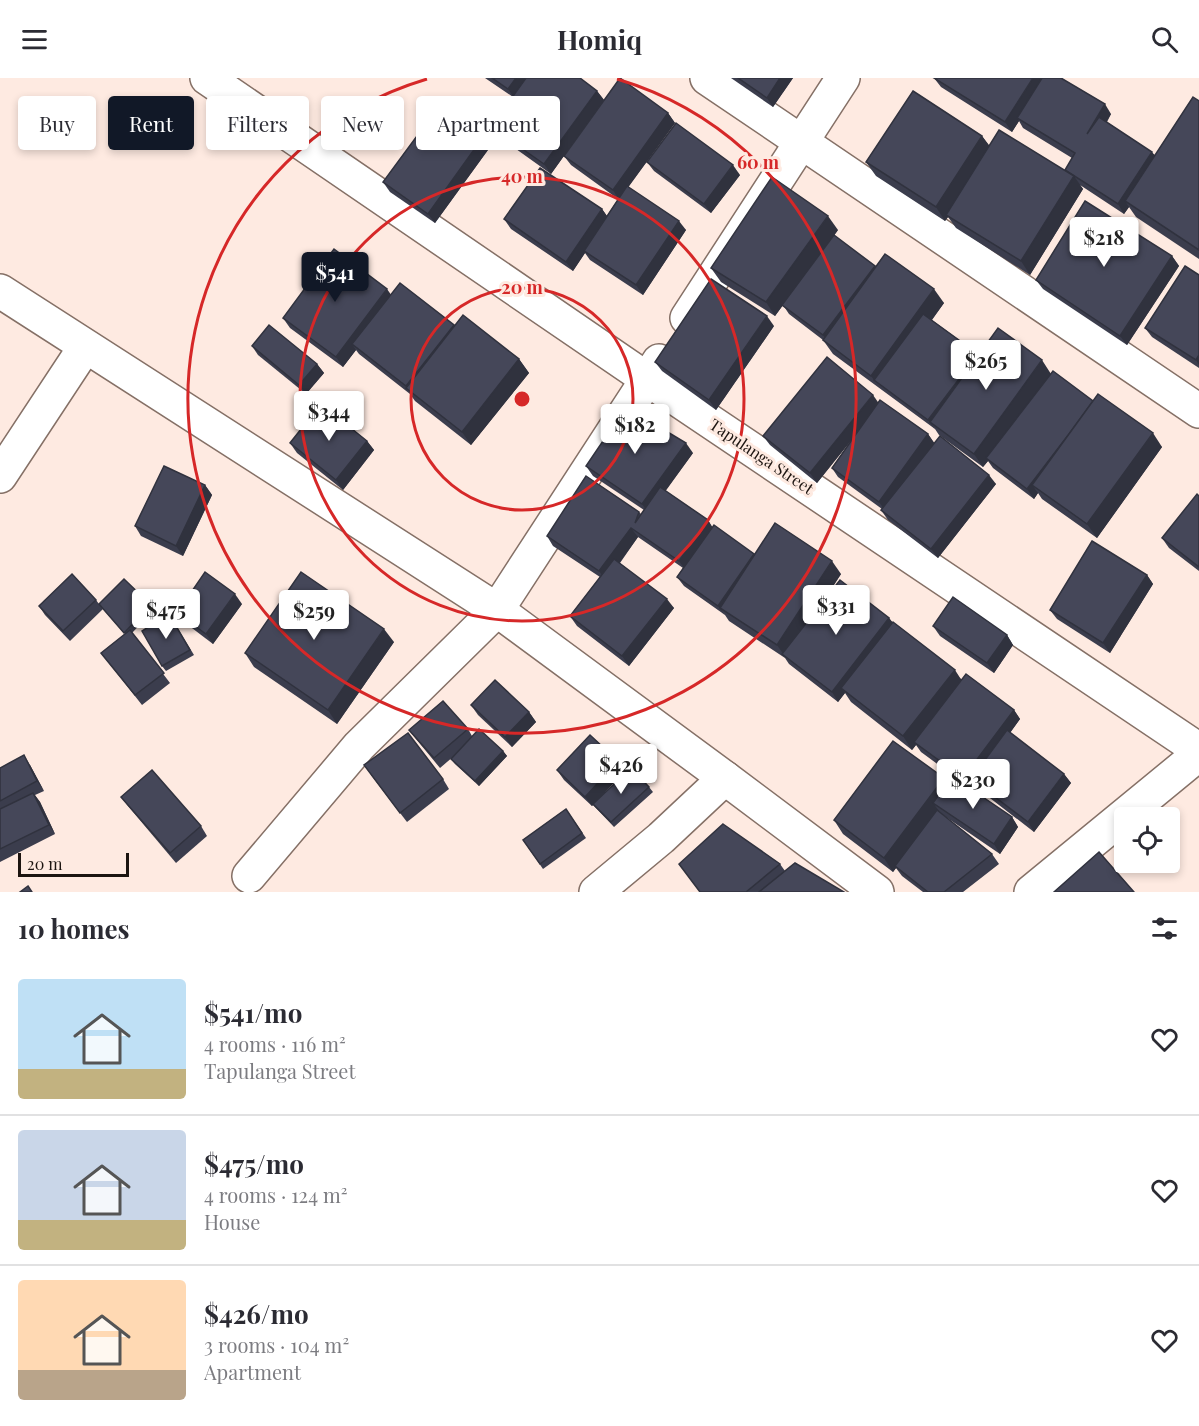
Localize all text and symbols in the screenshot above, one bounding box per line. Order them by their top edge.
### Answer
text: Homiq [557,21,642,57]
icon: menu [18,23,51,56]
icon: search [1148,23,1181,56]
chip: Buy [18,96,96,150]
chip: Rent [108,96,194,150]
chip: Filters [206,96,309,150]
chip: New [321,96,404,150]
chip: Apartment [416,96,560,150]
text: 60 m [737,150,780,174]
text: 40 m [501,164,544,188]
pin: $218 [1068,217,1140,268]
text: $218 [1084,223,1124,250]
pin: $541 [299,252,371,303]
text: $541 [316,258,354,285]
text: 20 m [501,275,543,299]
pin: $265 [950,340,1022,391]
text: $265 [965,346,1007,373]
centre of rings [512,389,532,409]
pin: $344 [293,391,365,442]
text: $344 [308,397,350,424]
pin: $182 [599,404,671,455]
text: $182 [615,410,655,437]
street label: Tapulanga Street [706,413,818,499]
pin: $331 [800,585,872,636]
pin: $475 [130,589,202,640]
pin: $259 [278,590,350,641]
text: $331 [817,591,855,618]
text: $475 [146,595,186,622]
text: $259 [293,596,335,623]
pin: $426 [585,744,657,795]
text: $426 [599,750,643,777]
pin: $230 [937,759,1009,810]
text: $230 [951,765,995,792]
map controls [1114,807,1180,873]
button: locate [1114,807,1180,873]
scale bar [18,850,129,878]
text: 20 m [27,853,62,874]
text: 10 homes [18,911,130,946]
icon: filters [1148,912,1181,945]
text: $541/mo [204,995,302,1030]
icon: home [66,1003,138,1075]
icon: heart [1148,1023,1181,1056]
text: 4 rooms · 116 m² [204,1030,346,1057]
text: Tapulanga Street [204,1057,356,1084]
text: $475/mo [204,1146,304,1181]
icon: home [66,1154,138,1226]
icon: heart [1148,1174,1181,1207]
text: 4 rooms · 124 m² [204,1181,348,1208]
text: House [204,1208,260,1235]
text: $426/mo [204,1296,309,1331]
icon: home [66,1304,138,1376]
icon: heart [1148,1324,1181,1357]
text: 3 rooms · 104 m² [204,1331,349,1358]
text: Apartment [204,1358,301,1385]

